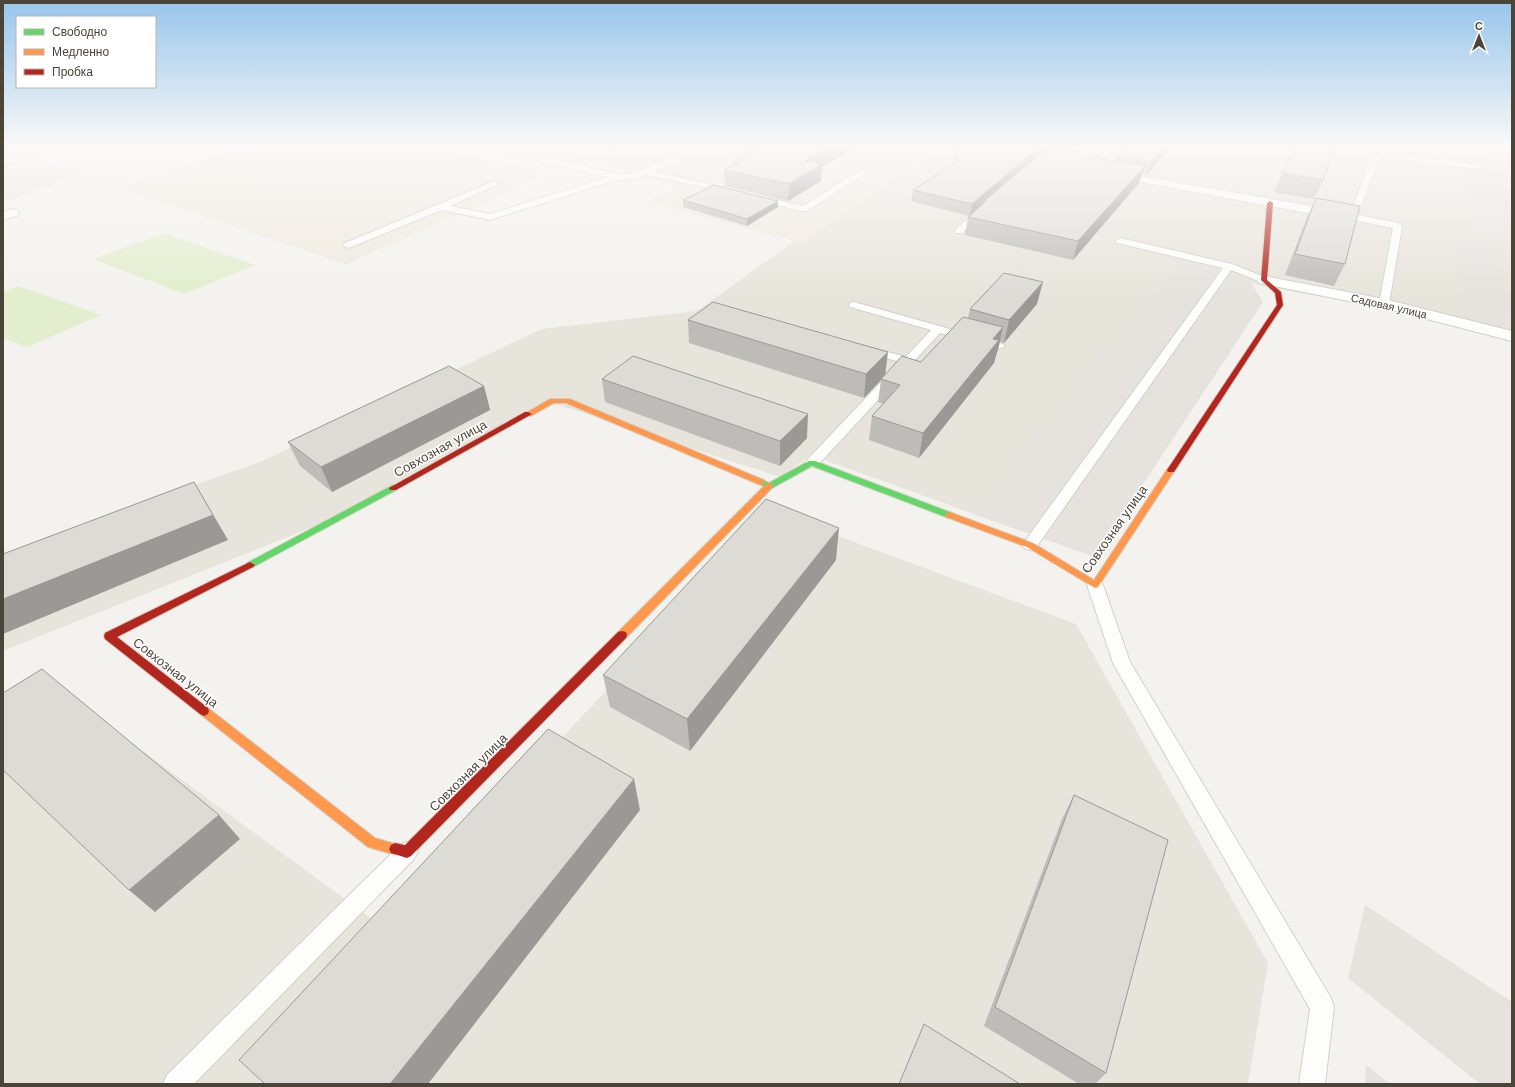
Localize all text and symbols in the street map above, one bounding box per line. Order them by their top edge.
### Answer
legend [16,16,156,88]
north arrow [1459,16,1499,56]
text: С [1475,20,1483,32]
text: Свободно [52,25,107,39]
text: Медленно [52,45,109,59]
text: Пробка [52,65,93,79]
street label: Садовая улица [1350,291,1429,321]
street label: Совхозная улица [391,416,490,480]
street label: Совхозная улица [1079,482,1151,576]
street label: Совхозная улица [130,635,222,711]
street label: Совхозная улица [426,730,511,814]

